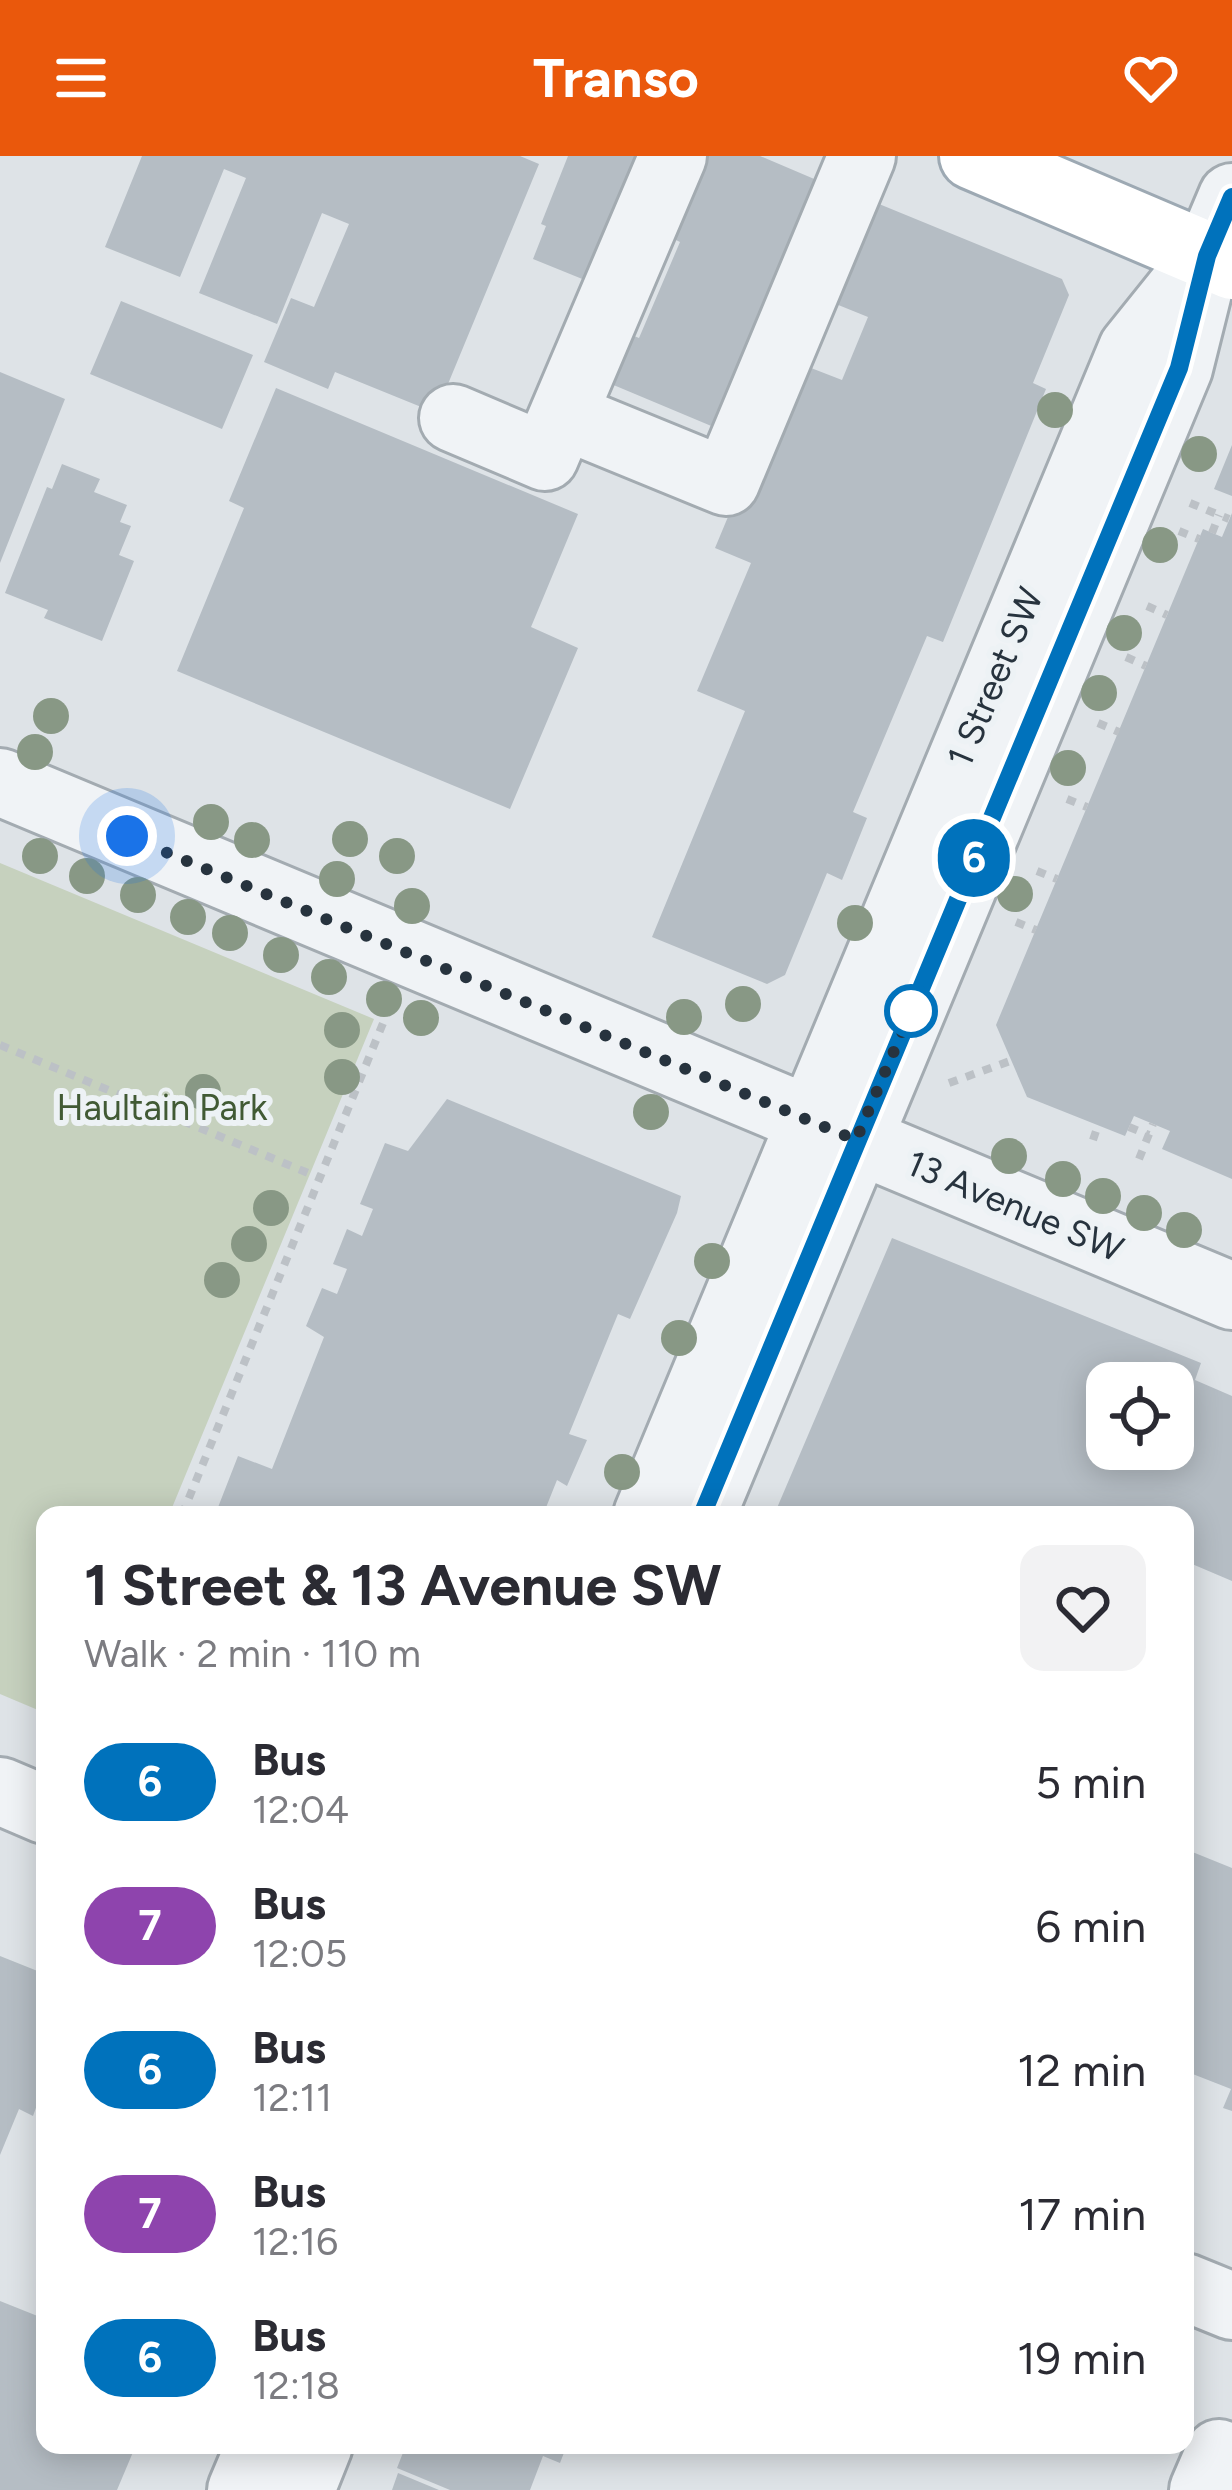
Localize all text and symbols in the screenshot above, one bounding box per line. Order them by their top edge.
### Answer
icon: menu [48,45,114,111]
icon: heart [1118,45,1184,111]
text: Transo [533,46,699,111]
street label: 1 Street SW [938,581,1052,773]
your location [97,806,157,866]
line badge: 6 [935,819,1013,897]
text: 6 [962,832,986,883]
unlabelled marker [886,986,936,1036]
park label: Haultain Park [56,1086,268,1129]
street label: 13 Avenue SW [900,1141,1130,1271]
map controls [1086,1362,1194,1470]
button: locate [1086,1362,1194,1470]
button: heart [1020,1545,1146,1671]
text: 1 Street & 13 Avenue SW [84,1551,721,1619]
text: Walk · 2 min · 110 m [84,1630,421,1677]
text: Bus [252,1732,326,1786]
text: 5 min [1035,1755,1146,1809]
text: 6 [138,1756,162,1807]
text: 12:04 [252,1786,349,1833]
text: Bus [252,1876,326,1930]
text: 6 min [1036,1899,1146,1953]
text: 7 [138,1900,162,1951]
text: 12:05 [252,1930,347,1977]
text: Bus [252,2020,326,2074]
text: 12 min [1017,2043,1146,2097]
text: 6 [138,2044,162,2095]
text: 12:11 [252,2074,332,2121]
text: Bus [252,2164,326,2218]
text: 17 min [1018,2187,1146,2241]
text: 7 [138,2188,162,2239]
text: 12:16 [252,2218,338,2265]
text: Bus [252,2308,326,2362]
text: 19 min [1017,2331,1146,2385]
text: 6 [138,2332,162,2383]
text: 12:18 [252,2362,340,2409]

